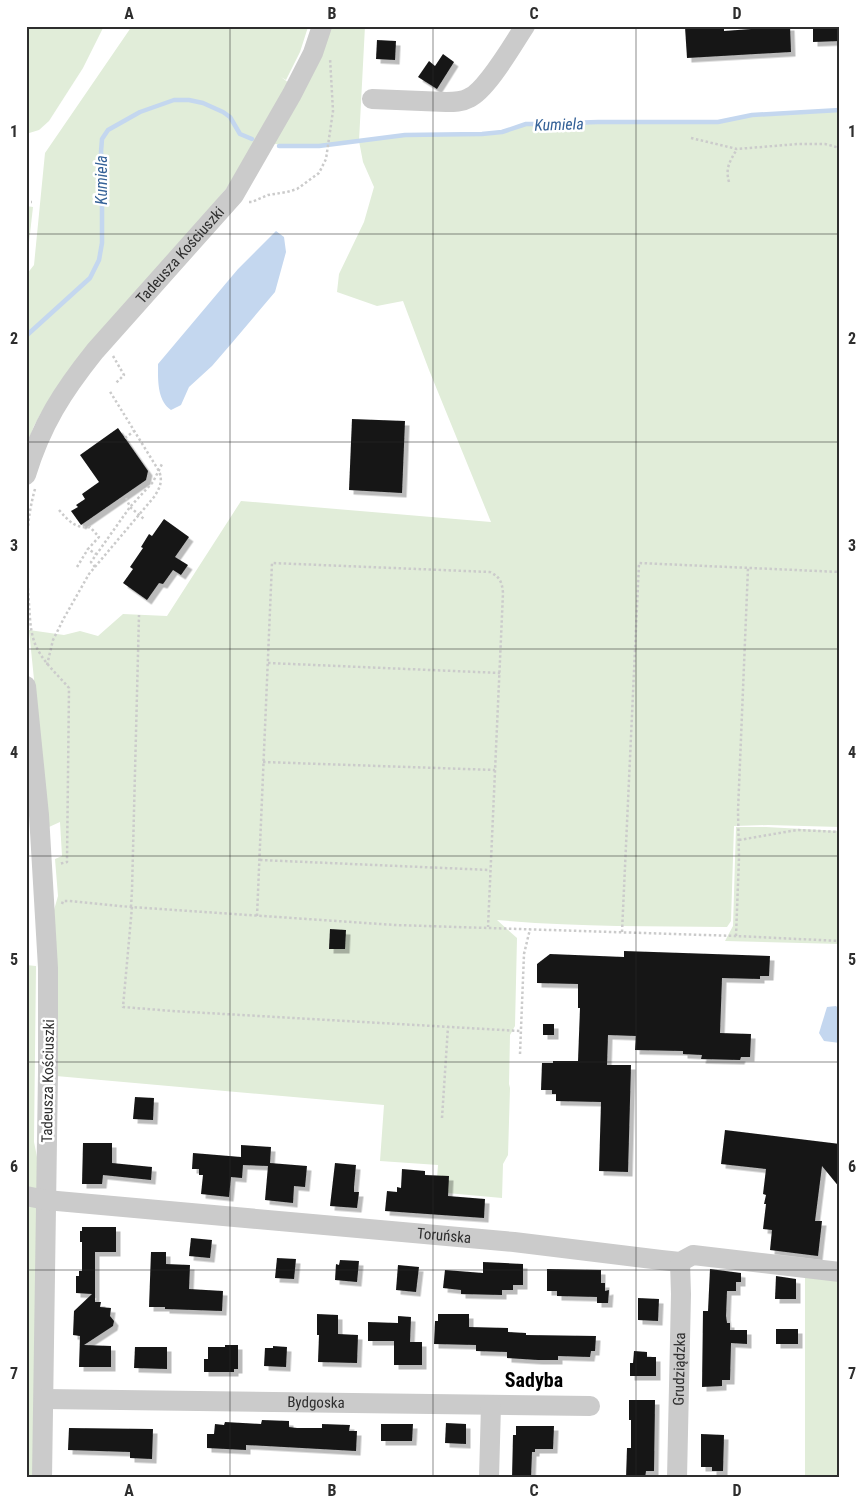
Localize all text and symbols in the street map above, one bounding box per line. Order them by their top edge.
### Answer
text: A [124,4,134,23]
text: B [328,4,337,23]
text: C [529,4,539,23]
text: D [732,4,742,23]
water label: Kumiela [534,114,584,135]
text: 1 [10,122,18,141]
text: 1 [848,122,856,141]
water label: Kumiela [92,155,111,205]
street label: Tadeusza Kościuszki [132,203,228,308]
text: 2 [10,329,18,348]
text: 2 [848,329,856,348]
text: 3 [10,536,18,555]
text: 3 [848,536,856,555]
text: 4 [10,743,18,762]
text: 4 [848,743,856,762]
text: 5 [10,950,18,969]
text: 5 [848,950,856,969]
street label: Tadeusza Kościuszki [38,1019,58,1143]
text: 6 [10,1157,18,1176]
text: 6 [848,1157,856,1176]
street label: Toruńska [416,1224,472,1247]
street label: Grudziądzka [670,1332,689,1406]
text: 7 [10,1364,18,1383]
text: 7 [848,1364,856,1383]
district label: Sadyba [505,1368,563,1392]
street label: Bydgoska [287,1393,345,1412]
text: A [124,1481,134,1500]
text: B [328,1481,337,1500]
text: C [529,1481,539,1500]
text: D [732,1481,742,1500]

